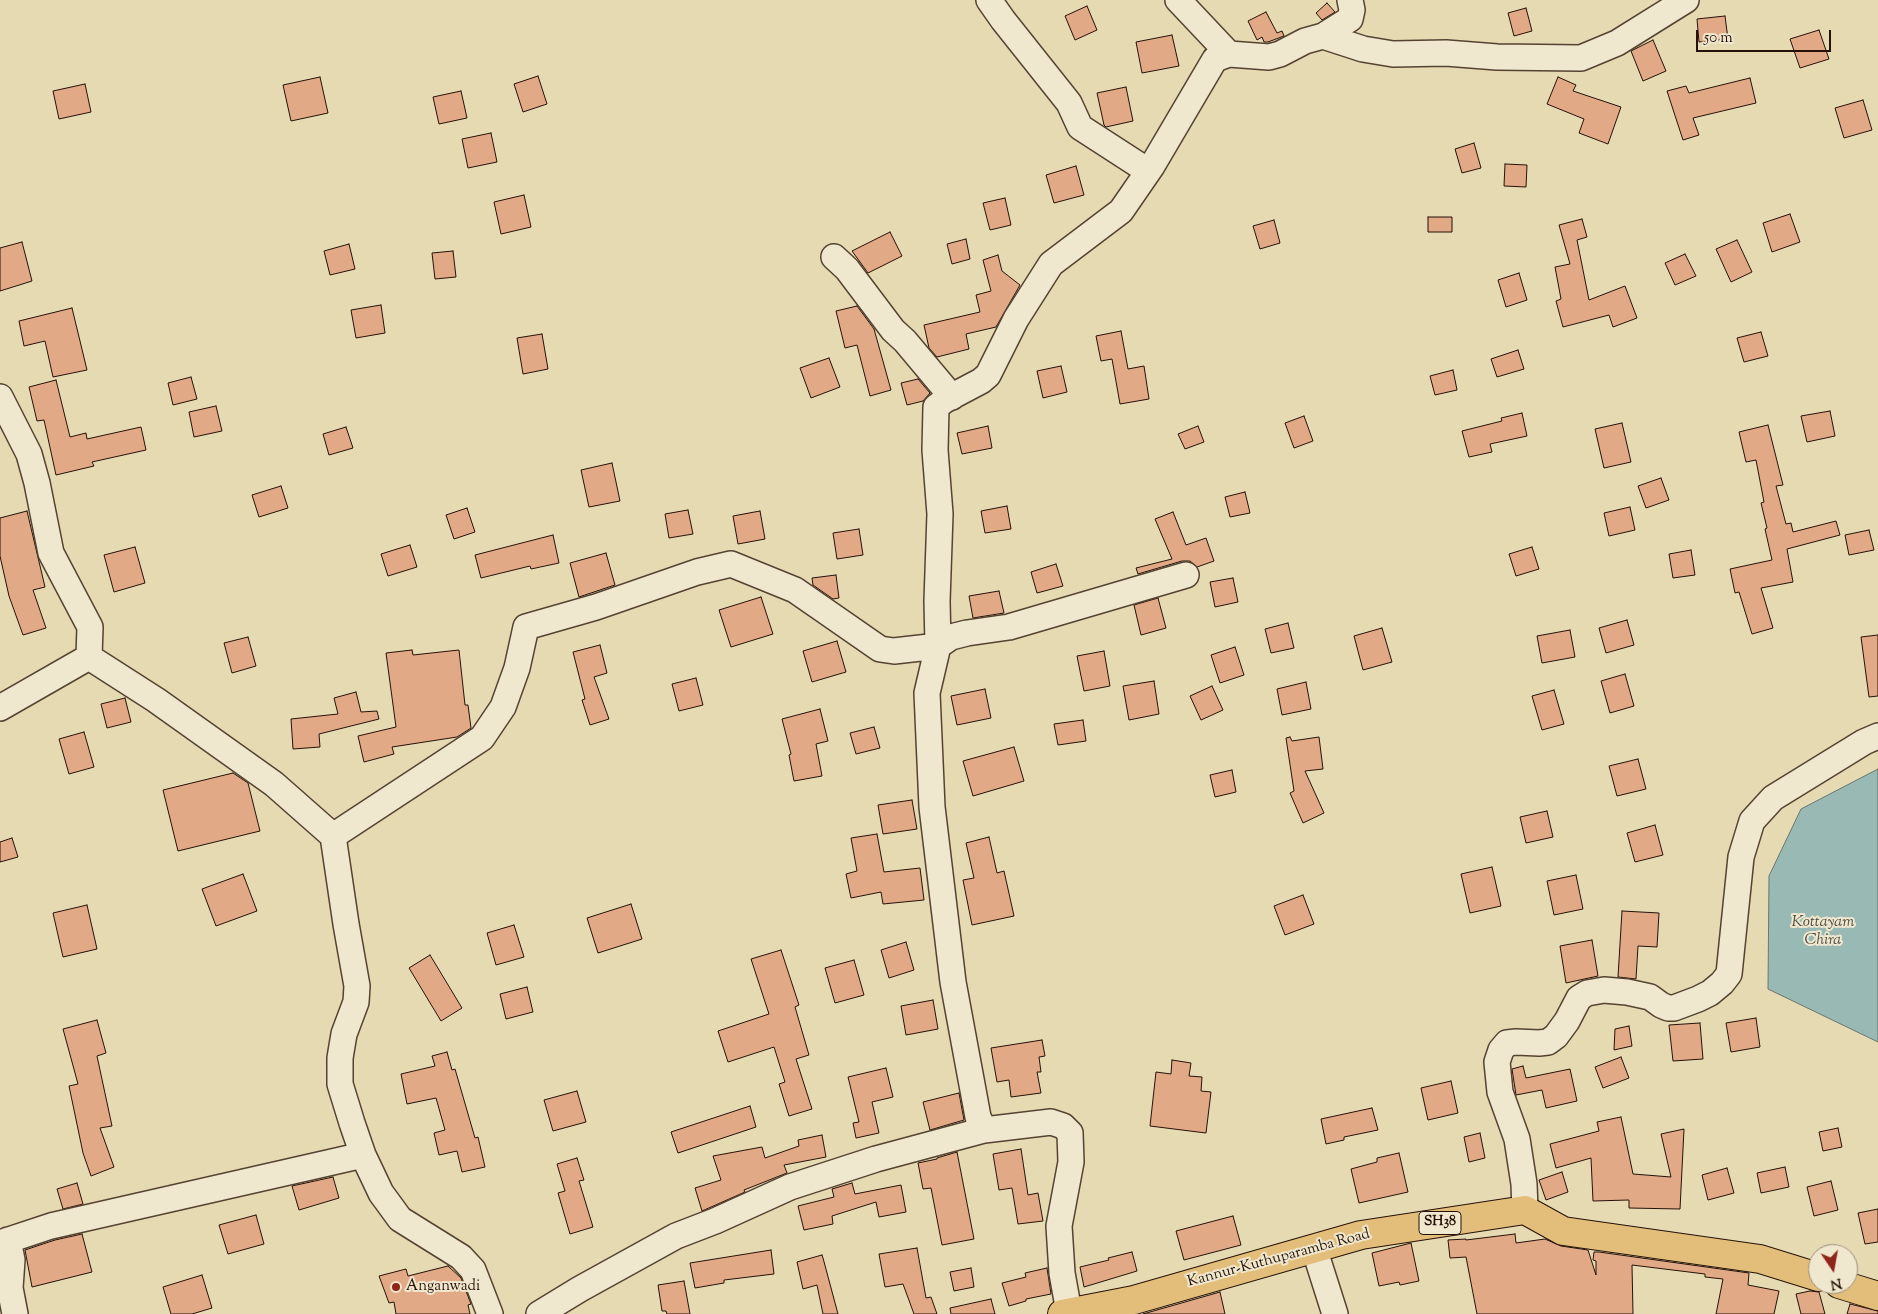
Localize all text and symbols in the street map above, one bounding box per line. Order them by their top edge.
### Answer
scale bar [1698,20,1833,52]
text: 50 m [1704,28,1733,49]
water label: Kottayam Chira [1792,913,1854,951]
road number: SH38 [1419,1212,1461,1234]
street label: Kannur-Kuthuparamba Road [1186,1226,1372,1292]
north arrow [1808,1244,1858,1294]
text: N [1828,1272,1843,1294]
place label: Anganwadi [406,1278,480,1296]
marker: Anganwadi [390,1281,402,1293]

